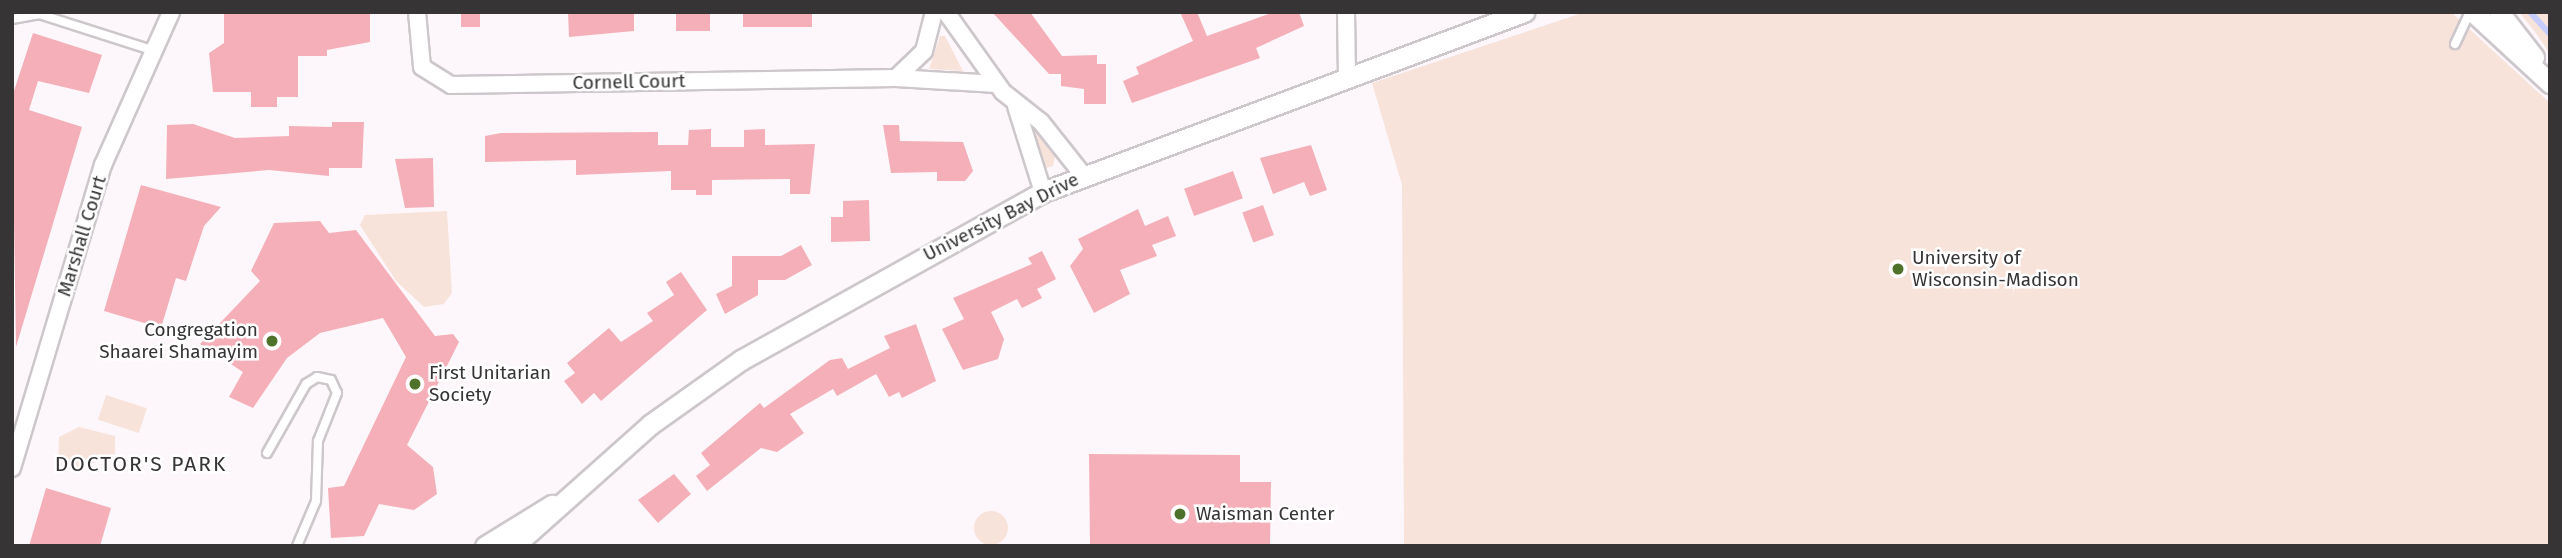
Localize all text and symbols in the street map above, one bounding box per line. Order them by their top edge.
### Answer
street label: Cornell Court [572,70,686,94]
street label: University Bay Drive [919,168,1083,266]
street label: Marshall Court [53,173,111,299]
place label: University of Wisconsin-Madison [1912,247,2079,291]
marker: University of Wisconsin-Madison [1890,261,1906,277]
place label: Congregation Shaarei Shamayim [99,319,258,363]
marker: Congregation Shaarei Shamayim [264,333,280,349]
place label: First Unitarian Society [429,362,551,406]
marker: First Unitarian Society [407,376,423,392]
district label: DOCTOR'S PARK [56,451,226,477]
place label: Waisman Center [1196,503,1334,525]
marker: Waisman Center [1170,504,1190,524]

